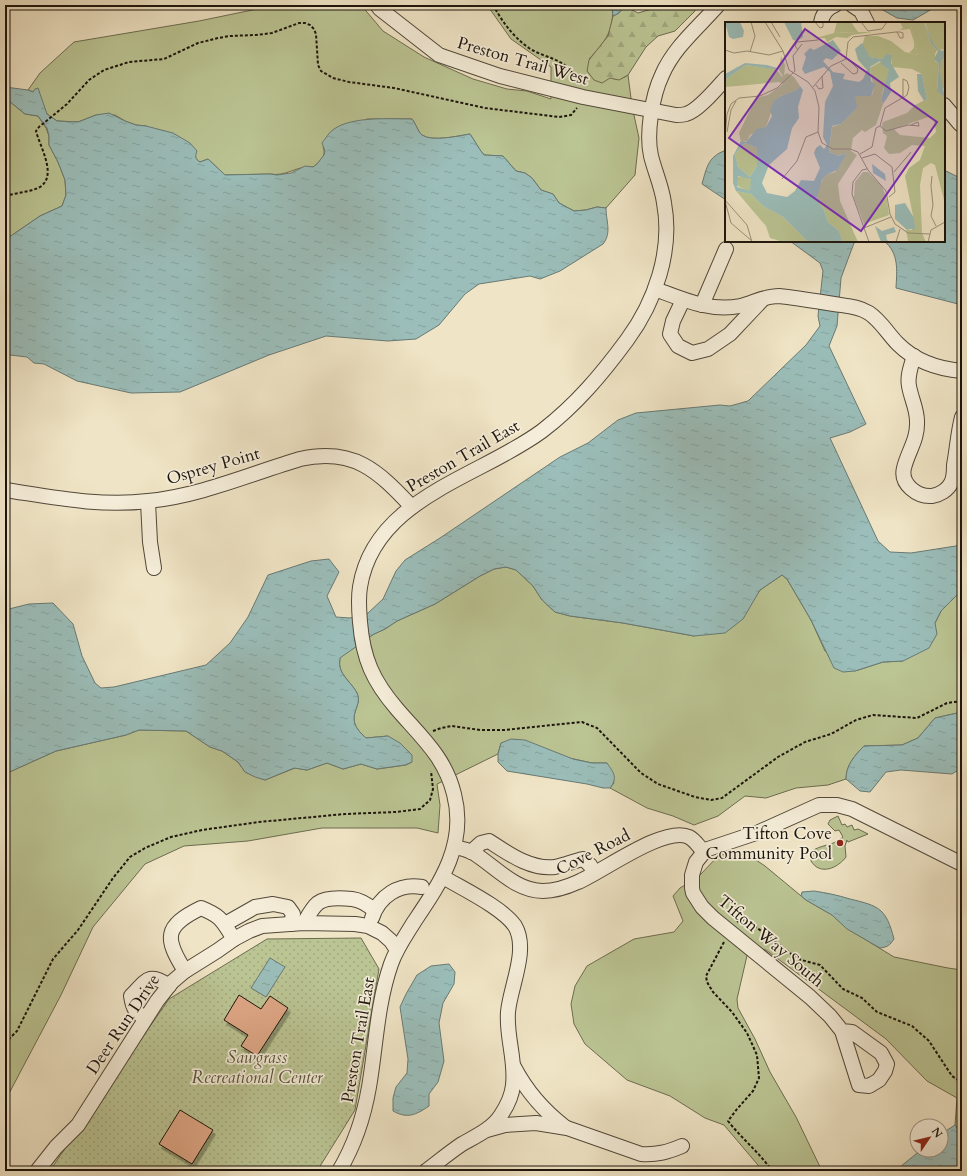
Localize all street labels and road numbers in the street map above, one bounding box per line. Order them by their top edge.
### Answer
street label: Preston Trail West [455,31,592,91]
street label: Preston Trail East [402,414,524,498]
street label: Osprey Point [164,442,263,490]
street label: Cove Road [552,823,634,881]
street label: Tifton Way South [713,890,830,993]
street label: Deer Run Drive [81,969,165,1079]
street label: Preston Trail East [336,975,380,1105]

